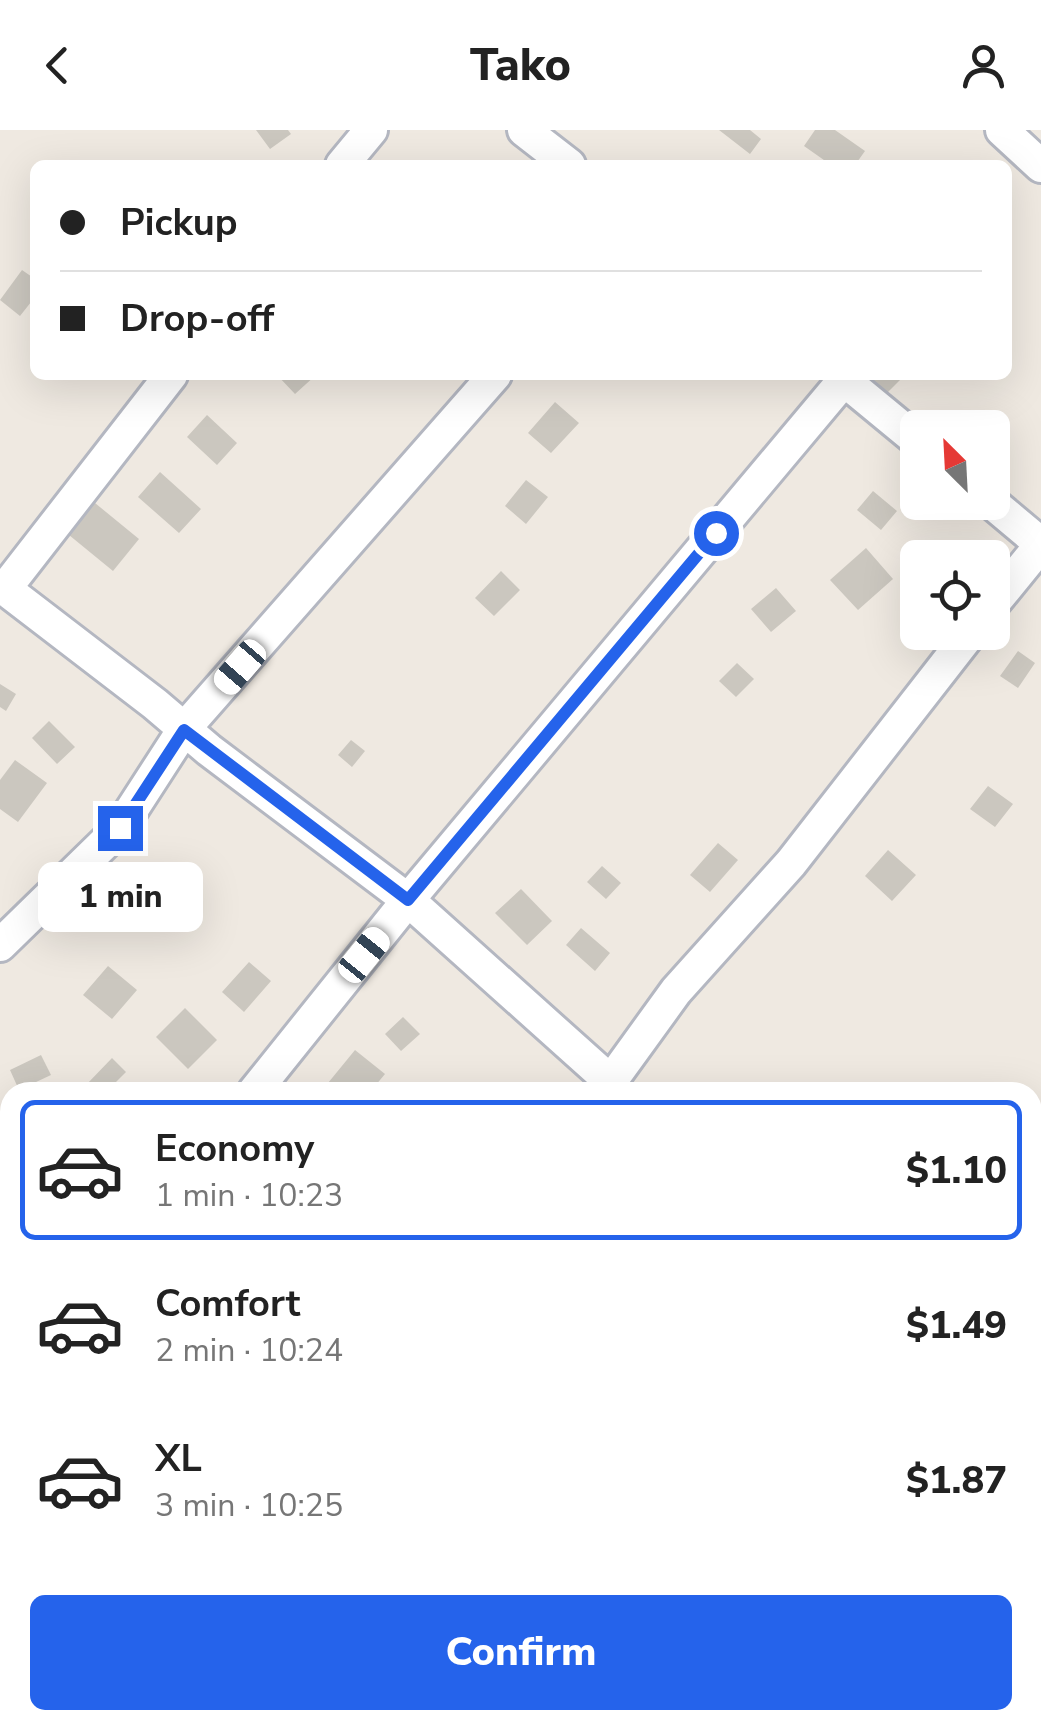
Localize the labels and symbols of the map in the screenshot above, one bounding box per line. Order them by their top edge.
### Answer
north arrow [900,410,1010,520]
route start [694,511,739,556]
car [209,635,271,699]
route end [98,806,143,851]
callout: 1 min [38,863,202,933]
car [333,922,395,988]

